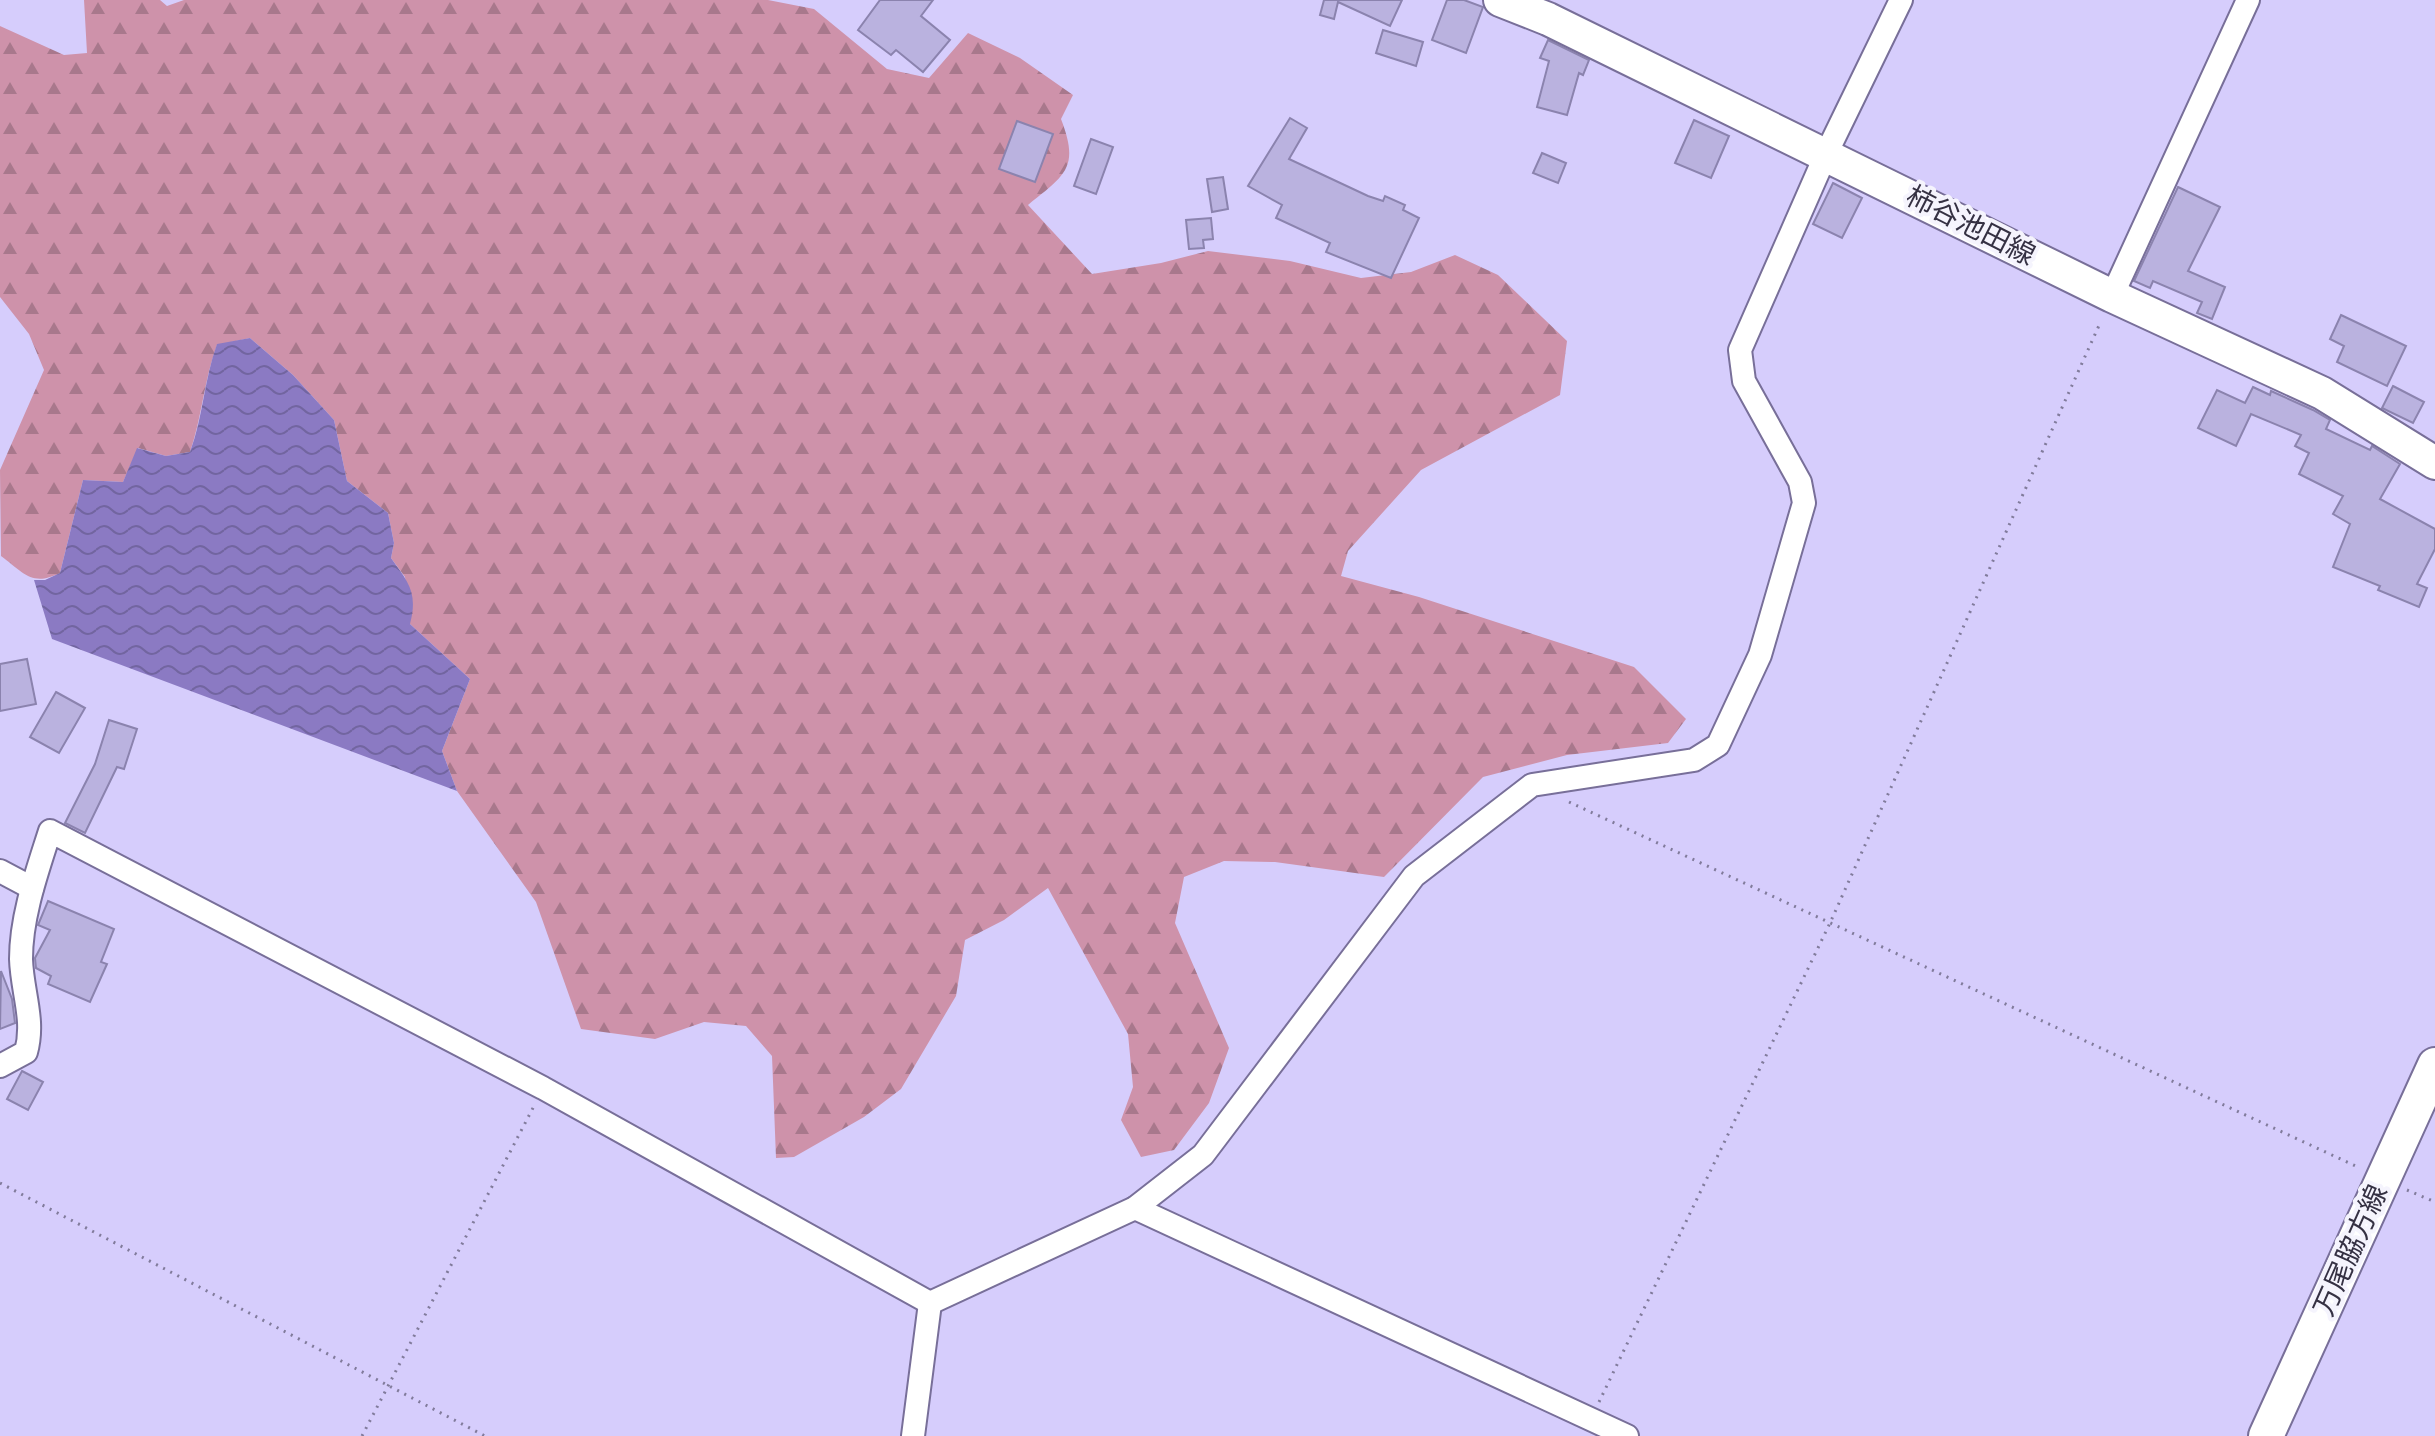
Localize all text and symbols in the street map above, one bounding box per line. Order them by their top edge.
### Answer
street label: 柿谷池田線 [1901,179,2041,272]
street label: 万尾脇方線 [2307,1180,2394,1321]

